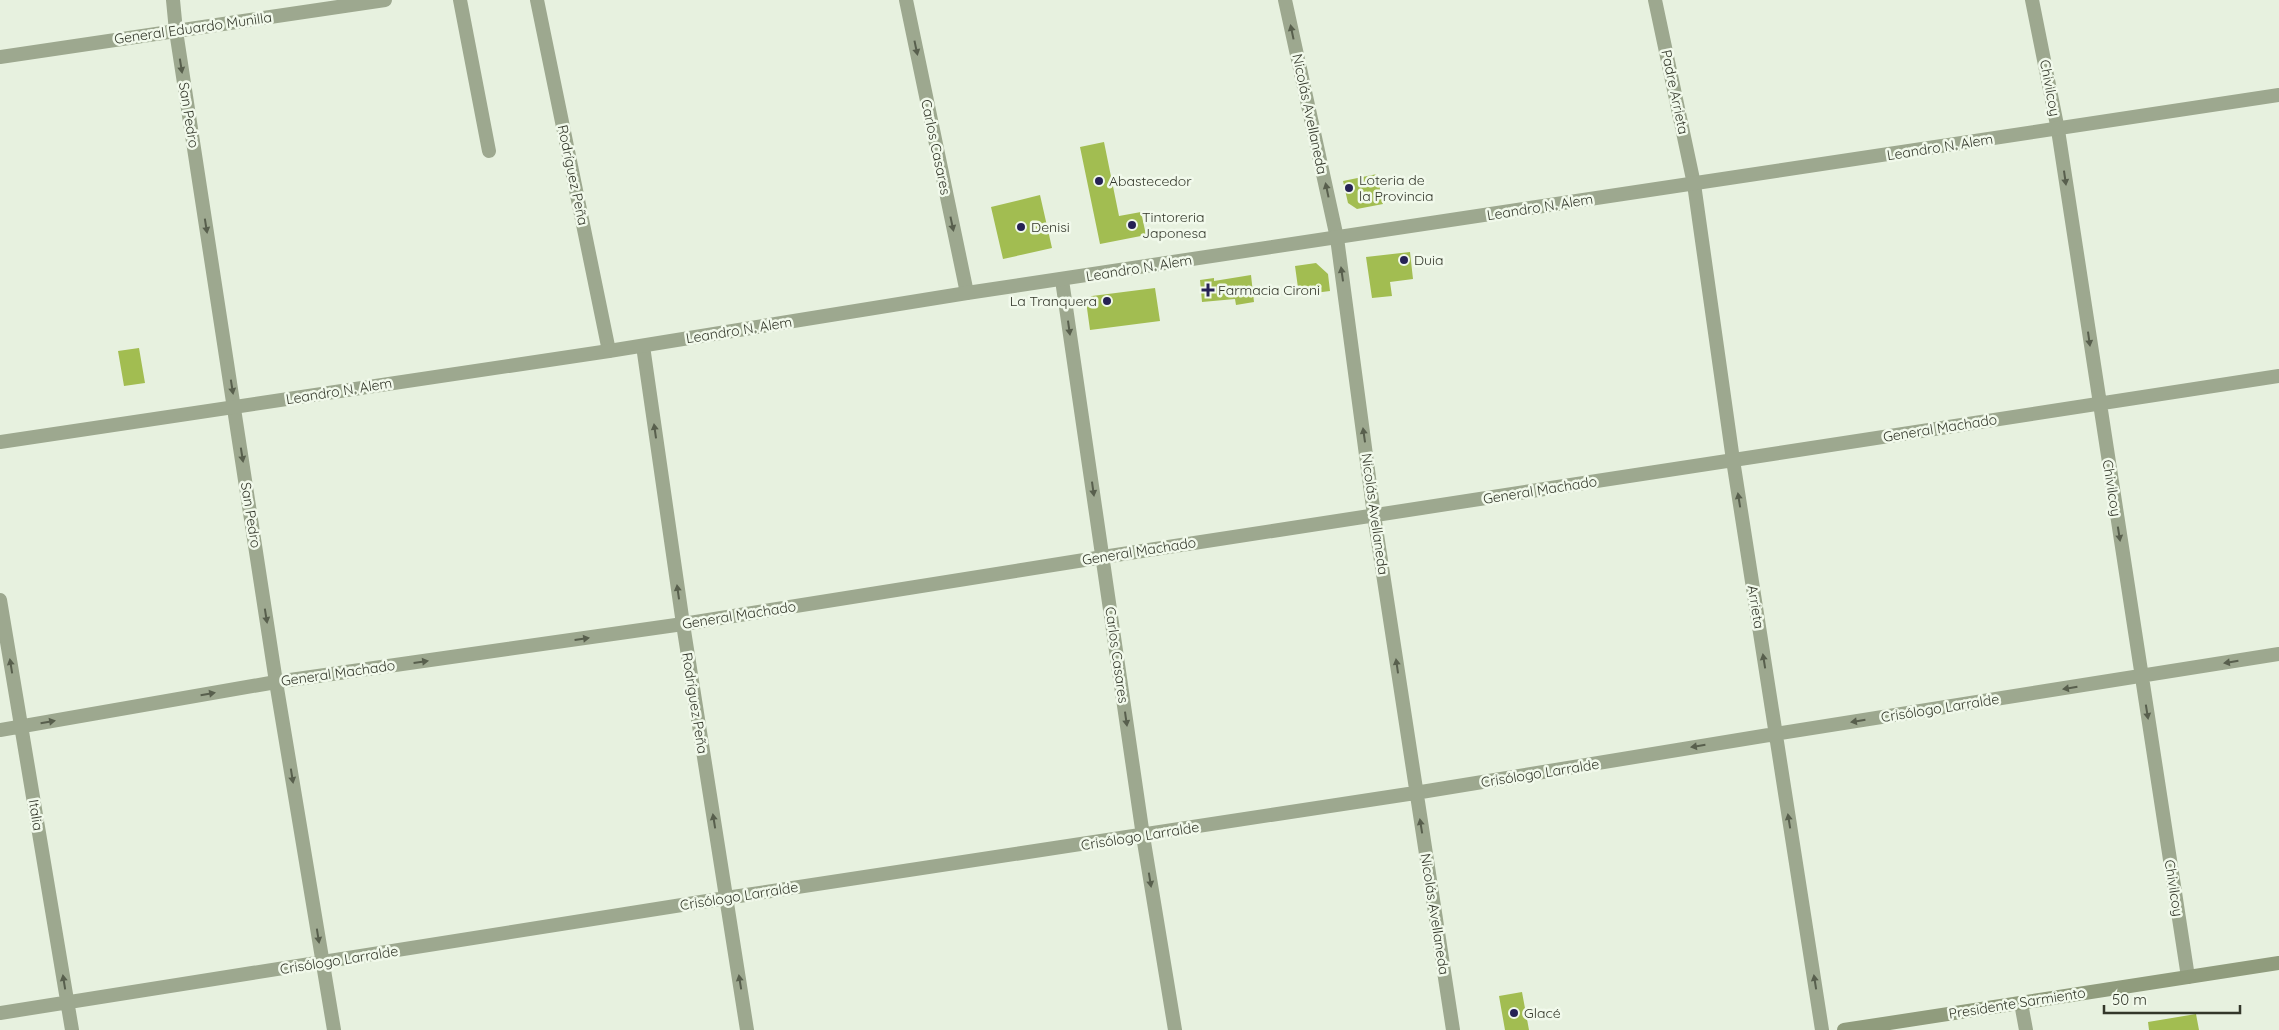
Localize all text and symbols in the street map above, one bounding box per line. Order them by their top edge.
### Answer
street label: General Eduardo Munilla [113,8,273,48]
one-way arrow [1288,24,1296,39]
one-way arrow [912,40,920,55]
street label: Padre Arrieta [1657,48,1693,136]
street label: Nicolás Avellaneda [1288,52,1332,176]
one-way arrow [177,58,185,74]
street label: Chivilcoy [2036,58,2064,118]
street label: San Pedro [175,81,203,149]
street label: Carlos Casares [917,98,955,196]
street label: Rodríguez Peña [554,123,592,227]
street label: Leandro N. Alem [1886,130,1994,164]
one-way arrow [2061,170,2069,186]
place label: Loteria de la Provincia [1359,171,1434,205]
place label: Abastecedor [1109,172,1192,190]
marker: Abastecedor [1093,175,1105,187]
marker: Loteria de la Provincia [1343,182,1355,194]
one-way arrow [1323,183,1331,198]
street label: Leandro N. Alem [1486,190,1594,224]
place label: Tintoreria Japonesa [1142,208,1207,242]
one-way arrow [949,216,957,232]
place label: Denisi [1031,218,1070,236]
one-way arrow [203,219,211,235]
marker: Tintoreria Japonesa [1126,219,1138,231]
marker: Denisi [1015,221,1027,233]
street label: Leandro N. Alem [1085,251,1193,285]
place label: Duia [1414,251,1444,269]
marker: Duia [1398,254,1410,266]
one-way arrow [1338,266,1346,282]
place label: Farmacia Cironi [1218,281,1320,299]
marker: Farmacia Cironi [1202,284,1214,296]
place label: La Tranquera [1010,292,1097,310]
marker: La Tranquera [1101,295,1113,307]
street label: Leandro N. Alem [685,313,793,347]
one-way arrow [1066,320,1074,336]
one-way arrow [2085,331,2093,347]
street label: Leandro N. Alem [285,374,393,408]
one-way arrow [228,379,236,395]
street label: General Machado [1882,410,1998,446]
one-way arrow [651,423,659,439]
one-way arrow [1360,427,1368,443]
one-way arrow [238,447,246,463]
street label: Nicolás Avellaneda [1358,452,1392,576]
street label: Chivilcoy [2099,458,2125,518]
street label: General Machado [1482,472,1598,508]
street label: San Pedro [237,481,265,549]
one-way arrow [1090,481,1098,497]
one-way arrow [1735,492,1743,508]
one-way arrow [2115,526,2123,542]
street label: General Machado [1081,533,1197,569]
one-way arrow [674,583,682,599]
street label: Arrieta [1744,584,1768,630]
street label: General Machado [681,597,797,633]
street label: Carlos Casares [1101,606,1133,704]
one-way arrow [263,608,271,624]
one-way arrow [574,634,590,642]
street label: Rodríguez Peña [678,651,712,755]
one-way arrow [1760,652,1768,668]
street label: General Machado [280,656,396,690]
one-way arrow [413,657,429,665]
one-way arrow [1392,657,1400,673]
one-way arrow [7,658,15,674]
one-way arrow [2223,659,2239,667]
one-way arrow [2062,684,2078,692]
one-way arrow [201,690,217,698]
street label: Crisólogo Larralde [1880,690,2000,726]
one-way arrow [2143,704,2151,720]
one-way arrow [1123,711,1131,727]
one-way arrow [40,717,56,725]
one-way arrow [1850,717,1866,725]
one-way arrow [1689,743,1705,751]
street label: Crisólogo Larralde [1480,755,1600,791]
one-way arrow [288,768,296,784]
street label: Italia [25,798,47,832]
one-way arrow [709,813,717,829]
one-way arrow [1785,813,1793,829]
street label: Crisólogo Larralde [1080,818,1200,854]
one-way arrow [1416,818,1424,834]
street label: Nicolás Avellaneda [1417,852,1453,976]
street label: Chivilcoy [2161,858,2187,918]
one-way arrow [1147,872,1155,888]
street label: Crisólogo Larralde [679,878,799,914]
one-way arrow [315,929,323,945]
street label: Crisólogo Larralde [279,942,399,978]
one-way arrow [1810,973,1818,989]
one-way arrow [59,974,67,990]
one-way arrow [735,974,743,990]
scale bar [2104,982,2240,1014]
street label: Presidente Sarmiento [1947,983,2087,1023]
text: 50 m [2112,990,2147,1009]
place label: Glacé [1524,1004,1561,1022]
marker: Glacé [1508,1007,1520,1019]

